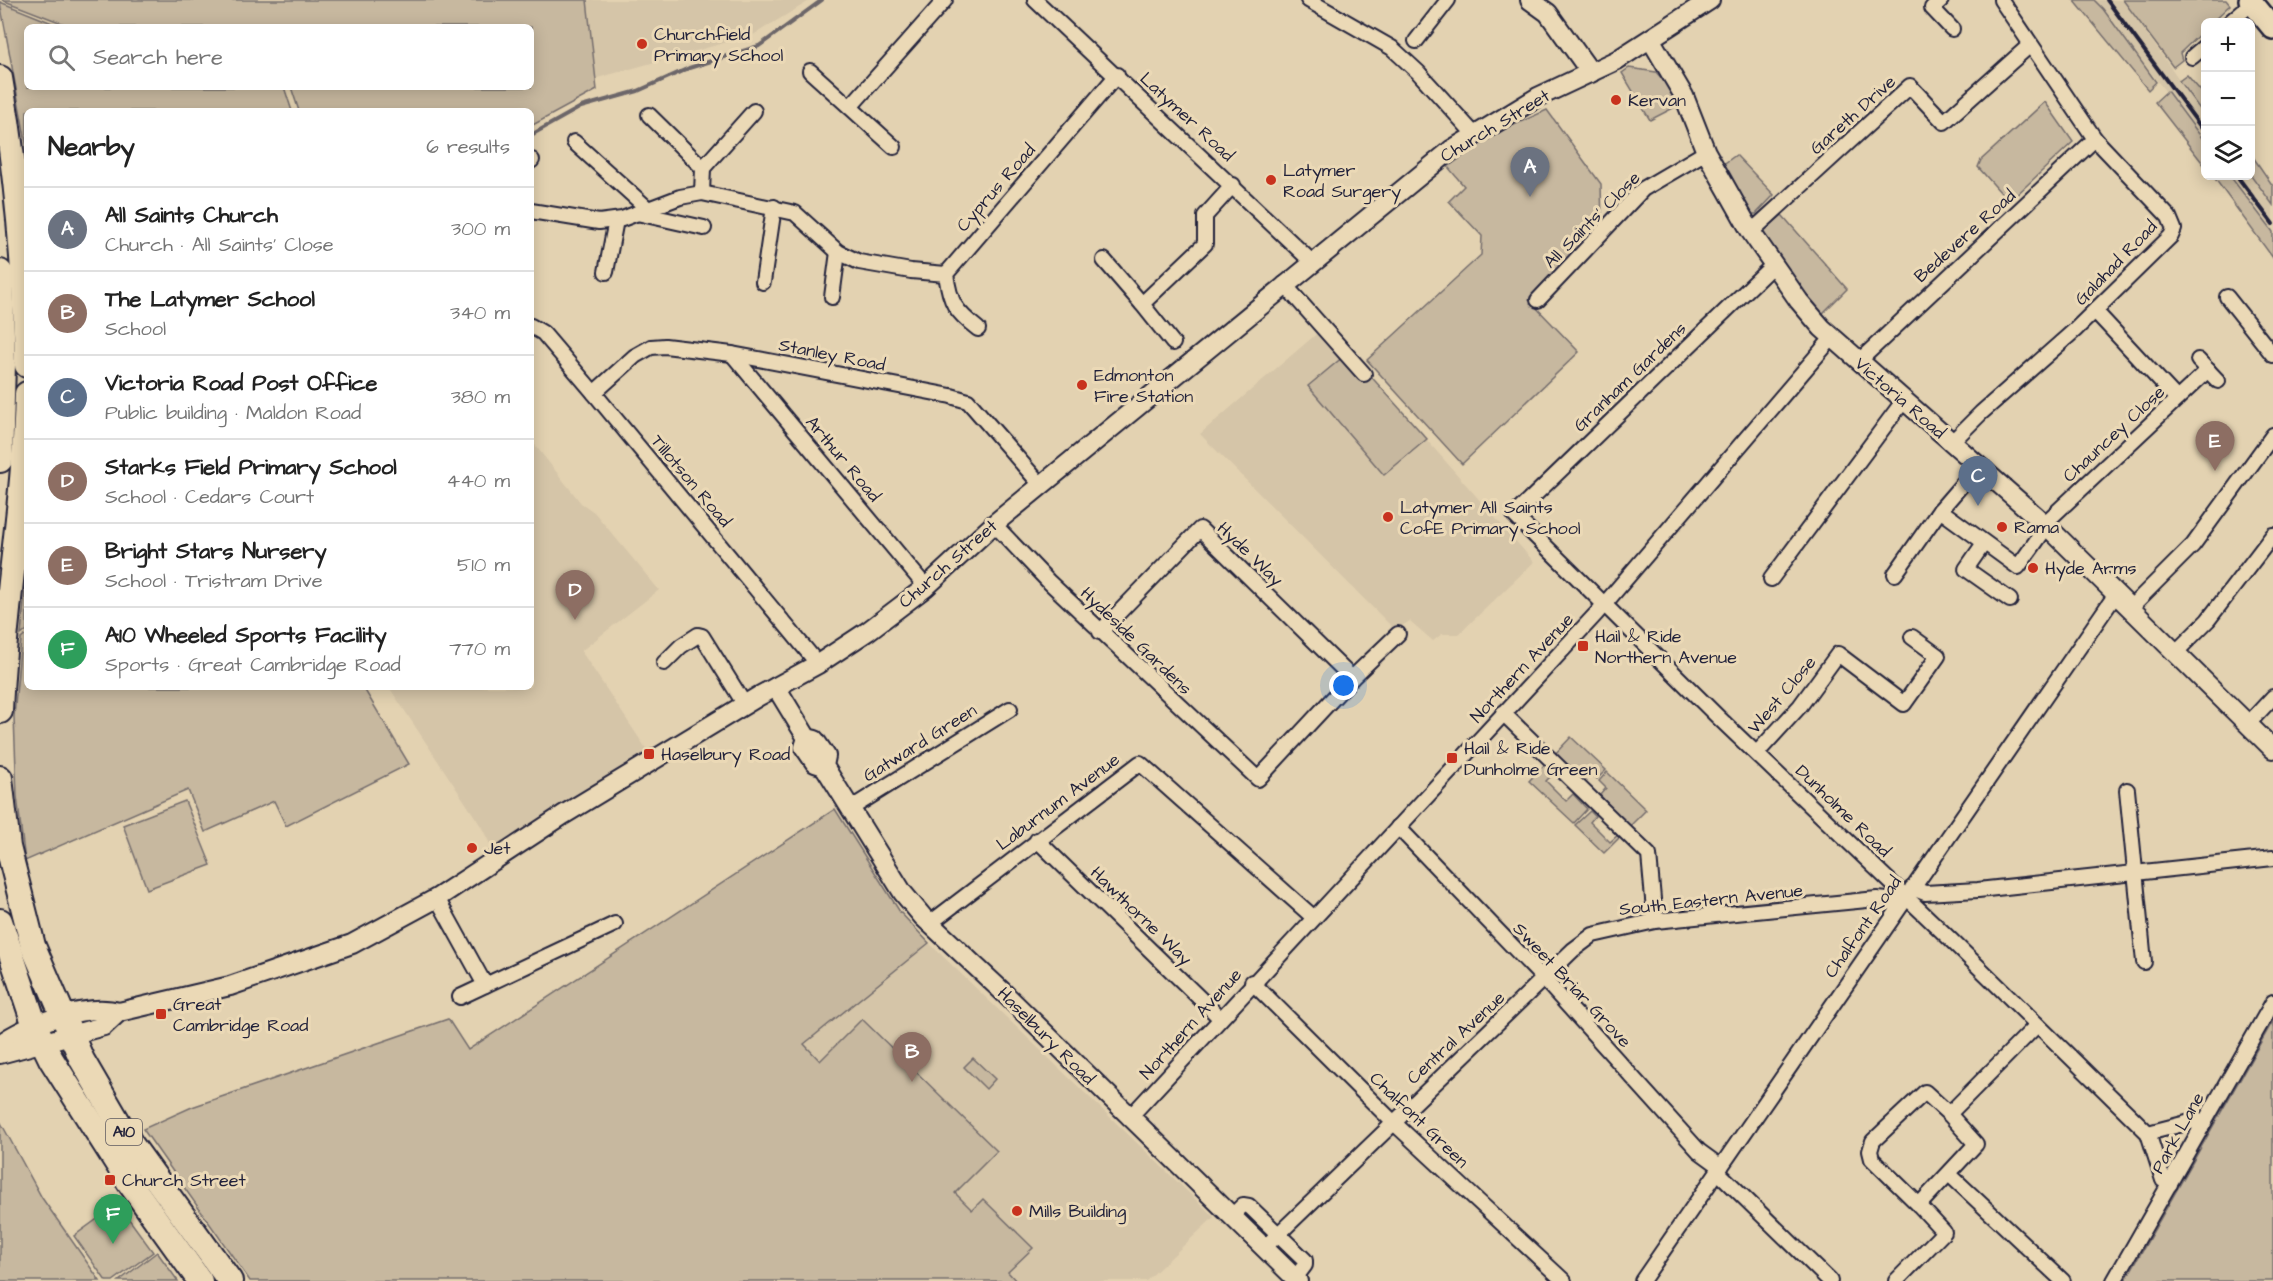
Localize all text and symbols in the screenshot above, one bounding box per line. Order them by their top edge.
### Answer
map controls [2201,18,2255,180]
button: + [2201,18,2255,72]
place label: Churchfield Primary School [654,22,783,69]
search box [24,24,534,90]
marker: Churchfield Primary School [635,37,649,51]
icon: search [45,41,78,74]
text: Search here [93,42,223,73]
street label: Latymer Road [1134,67,1240,168]
street label: Gareth Drive [1804,69,1902,160]
button: − [2201,72,2255,126]
street label: Church Street [1436,83,1555,169]
place label: Kervan [1628,88,1686,113]
marker: Kervan [1609,93,1623,107]
button: layers [2201,126,2255,180]
text: Nearby [48,129,135,165]
text: 6 results [426,133,510,161]
street label: Cyprus Road [951,139,1042,238]
pin: A [1510,148,1550,197]
place label: Latymer Road Surgery [1283,158,1401,205]
street label: All Saints' Close [1538,166,1646,274]
marker: Latymer Road Surgery [1264,173,1278,187]
street label: Bedevere Road [1909,184,2021,288]
text: All Saints Church [105,200,278,231]
text: A [61,215,74,243]
text: 300 m [451,215,510,243]
street label: Galahad Road [2069,215,2163,311]
text: Church · All Saints' Close [105,231,334,259]
text: The Latymer School [105,284,315,315]
text: B [60,299,75,327]
text: 340 m [450,299,510,327]
text: School [105,315,166,343]
street label: Granham Gardens [1568,316,1692,438]
street label: Stanley Road [776,332,887,379]
street label: Victoria Road [1849,351,1951,445]
place label: Edmonton Fire Station [1094,363,1193,409]
text: Victoria Road Post Office [105,368,377,399]
marker: Edmonton Fire Station [1075,378,1089,392]
street label: Chauncey Close [2057,380,2172,489]
text: C [60,383,75,411]
text: 380 m [451,383,510,411]
text: Public building · Maldon Road [105,399,361,427]
street label: Arthur Road [800,411,886,507]
pin: E [2196,422,2234,471]
street label: Tillotson Road [645,429,737,533]
text: Starks Field Primary School [105,452,397,483]
pin: C [1958,456,1998,506]
text: D [61,467,74,495]
text: 440 m [447,467,510,495]
text: School · Cedars Court [105,483,314,511]
place label: Latymer All Saints CofE Primary School [1400,495,1581,542]
marker: Latymer All Saints CofE Primary School [1381,510,1395,524]
street label: Church Street [893,513,1003,614]
place label: Rama [2014,515,2059,540]
street label: Hyde Way [1211,516,1289,593]
marker: Rama [1995,520,2009,534]
text: Bright Stars Nursery [105,536,327,567]
text: E [62,551,73,579]
text: 510 m [457,551,510,579]
place label: Hyde Arms [2045,556,2136,582]
marker: Hyde Arms [2026,561,2040,575]
text: School · Tristram Drive [105,567,323,595]
pin: D [556,570,594,620]
street label: Hydeside Gardens [1074,581,1197,702]
street label: Northern Avenue [1464,607,1580,728]
text: A10 Wheeled Sports Facility [105,620,387,651]
place label: Hail & Ride Northern Avenue [1595,624,1737,670]
text: F [61,635,74,663]
text: 770 m [449,635,510,663]
marker: Hail & Ride Northern Avenue [1576,639,1590,653]
text: Sports · Great Cambridge Road [105,651,401,679]
street label: West Close [1742,651,1822,739]
your location [1329,671,1358,700]
street label: Gatward Green [858,698,982,788]
place label: Hail & Ride Dunholme Green [1464,736,1598,782]
place label: Haselbury Road [661,742,790,768]
marker: Haselbury Road [642,747,656,761]
street label: Laburnum Avenue [991,747,1125,857]
marker: Hail & Ride Dunholme Green [1445,751,1459,765]
street label: Dunholme Road [1790,759,1896,863]
place label: Jet [484,836,511,861]
marker: Jet [465,841,479,855]
street label: Hawthorne Way [1084,861,1198,972]
street label: Chalfont Road [1819,871,1907,983]
street label: South Eastern Avenue [1618,878,1804,922]
street label: Sweet Briar Grove [1507,917,1637,1053]
street label: Northern Avenue [1134,963,1248,1085]
street label: Haselbury Road [991,981,1101,1091]
street label: Central Avenue [1401,986,1511,1090]
place label: Great Cambridge Road [173,992,308,1039]
marker: Great Cambridge Road [154,1007,168,1021]
pin: B [892,1032,932,1082]
street label: Chalfont Green [1364,1066,1474,1174]
street label: Park Lane [2145,1088,2211,1178]
road number: A10 [106,1119,142,1145]
place label: Church Street [122,1168,246,1193]
marker: Church Street [103,1173,117,1187]
pin: F [94,1194,132,1244]
place label: Mills Building [1029,1199,1126,1225]
marker: Mills Building [1010,1204,1024,1218]

